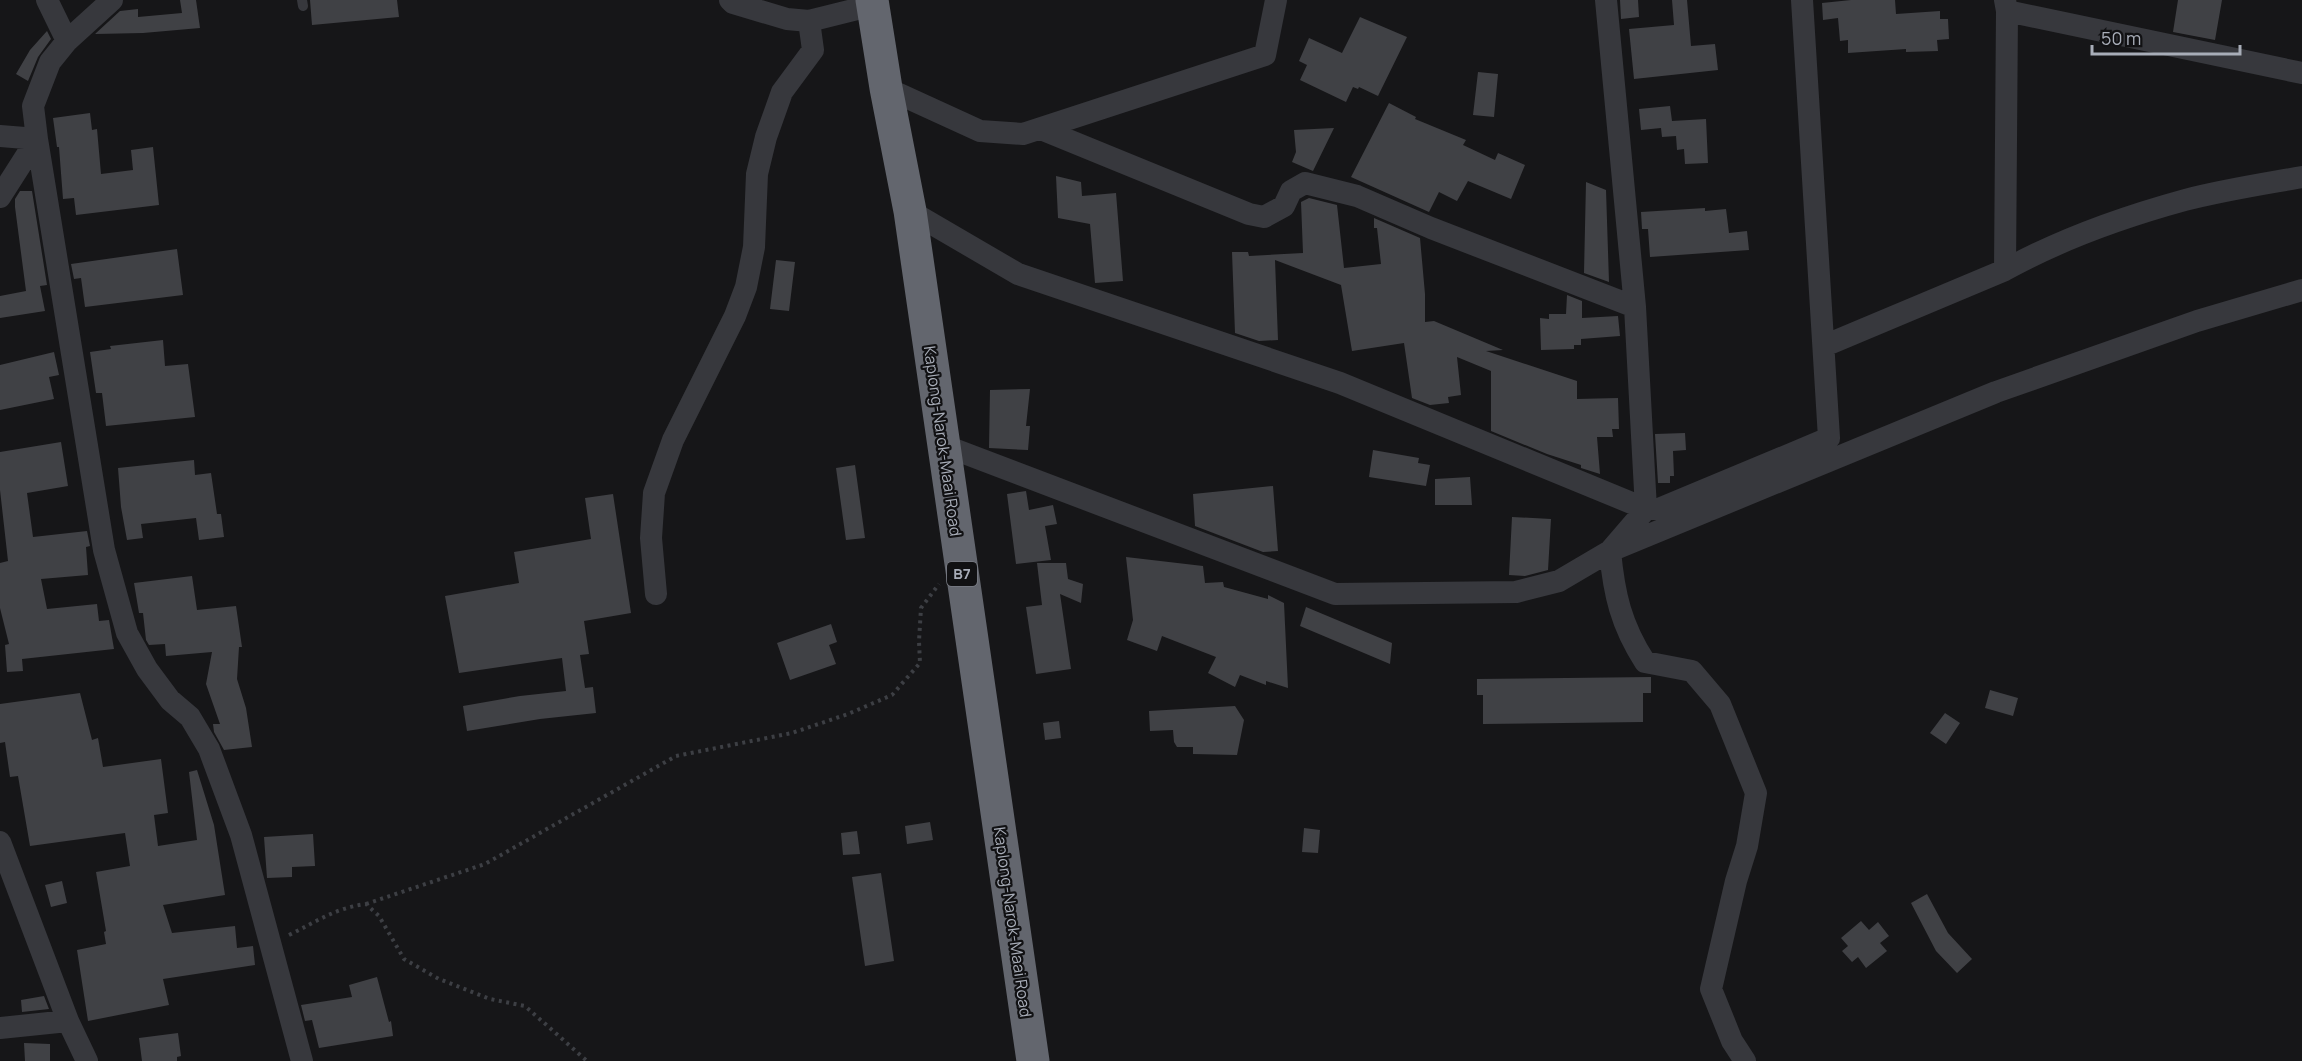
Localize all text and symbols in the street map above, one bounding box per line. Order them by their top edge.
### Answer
scale bar [2092,18,2240,56]
text: 50 m [2101,26,2141,50]
street label: Kaplong-Narok-Maai Road [919,344,967,538]
road number: B7 [947,562,977,586]
street label: Kaplong-Narok-Maai Road [989,825,1037,1019]

